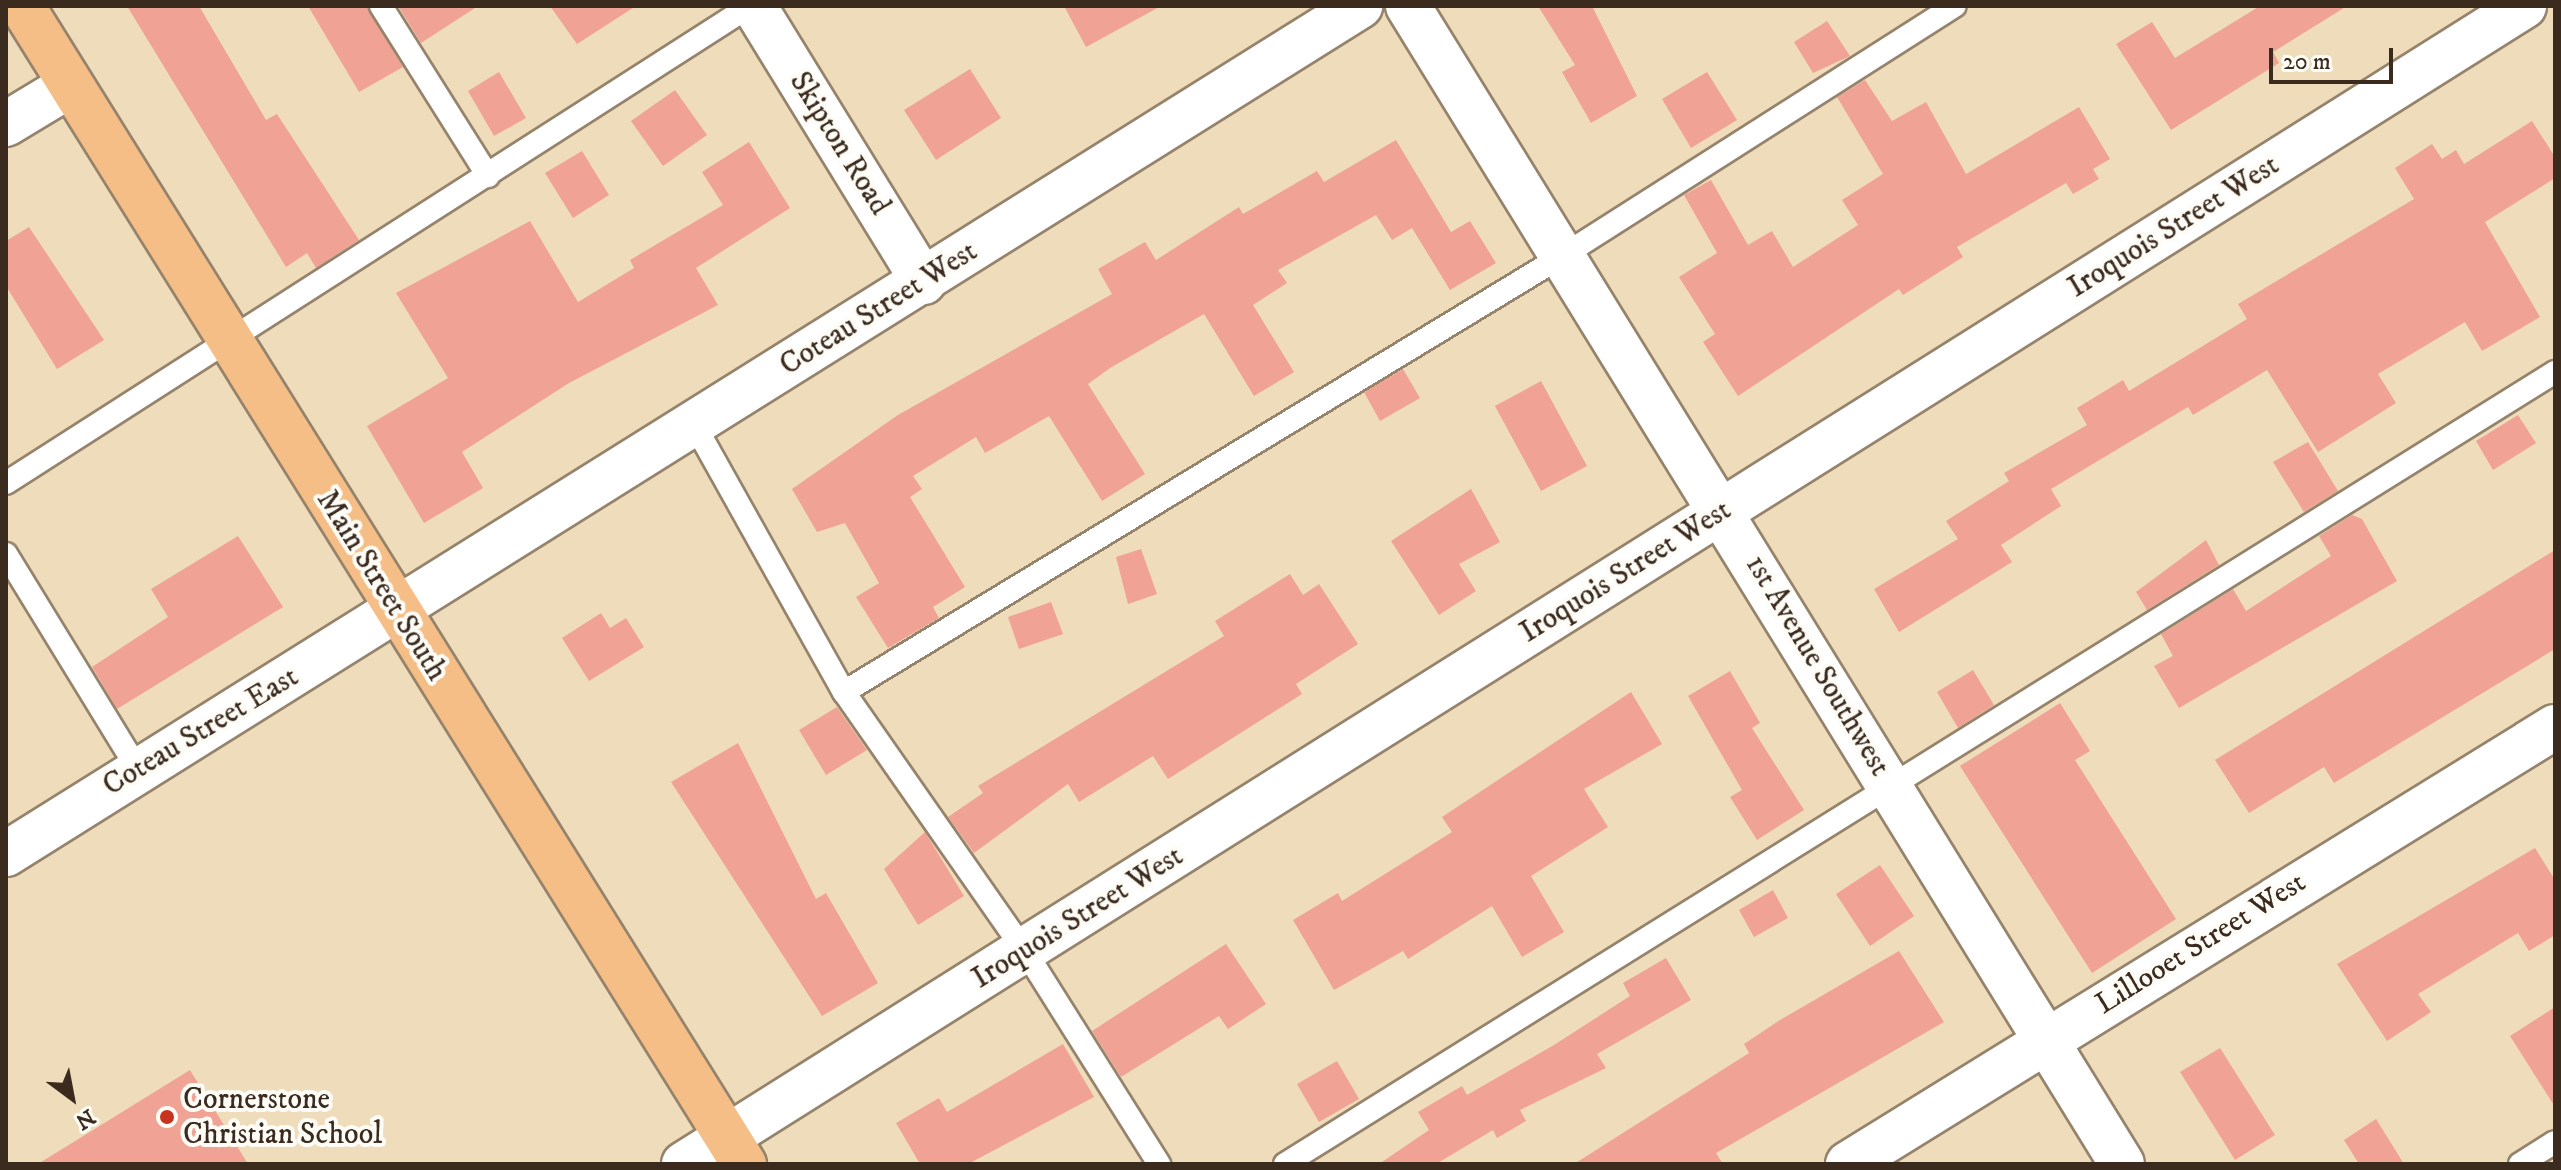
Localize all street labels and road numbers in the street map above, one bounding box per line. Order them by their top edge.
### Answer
street label: Skipton Road [781,66,897,222]
street label: Iroquois Street West [2062,148,2286,306]
street label: Coteau Street West [774,234,984,384]
street label: Main Street South [308,484,454,688]
street label: Iroquois Street West [1514,493,1738,651]
street label: 1st Avenue Southwest [1737,549,1897,783]
street label: Coteau Street East [97,660,305,804]
street label: Iroquois Street West [966,839,1190,997]
street label: Lillooet Street West [2090,865,2312,1023]

